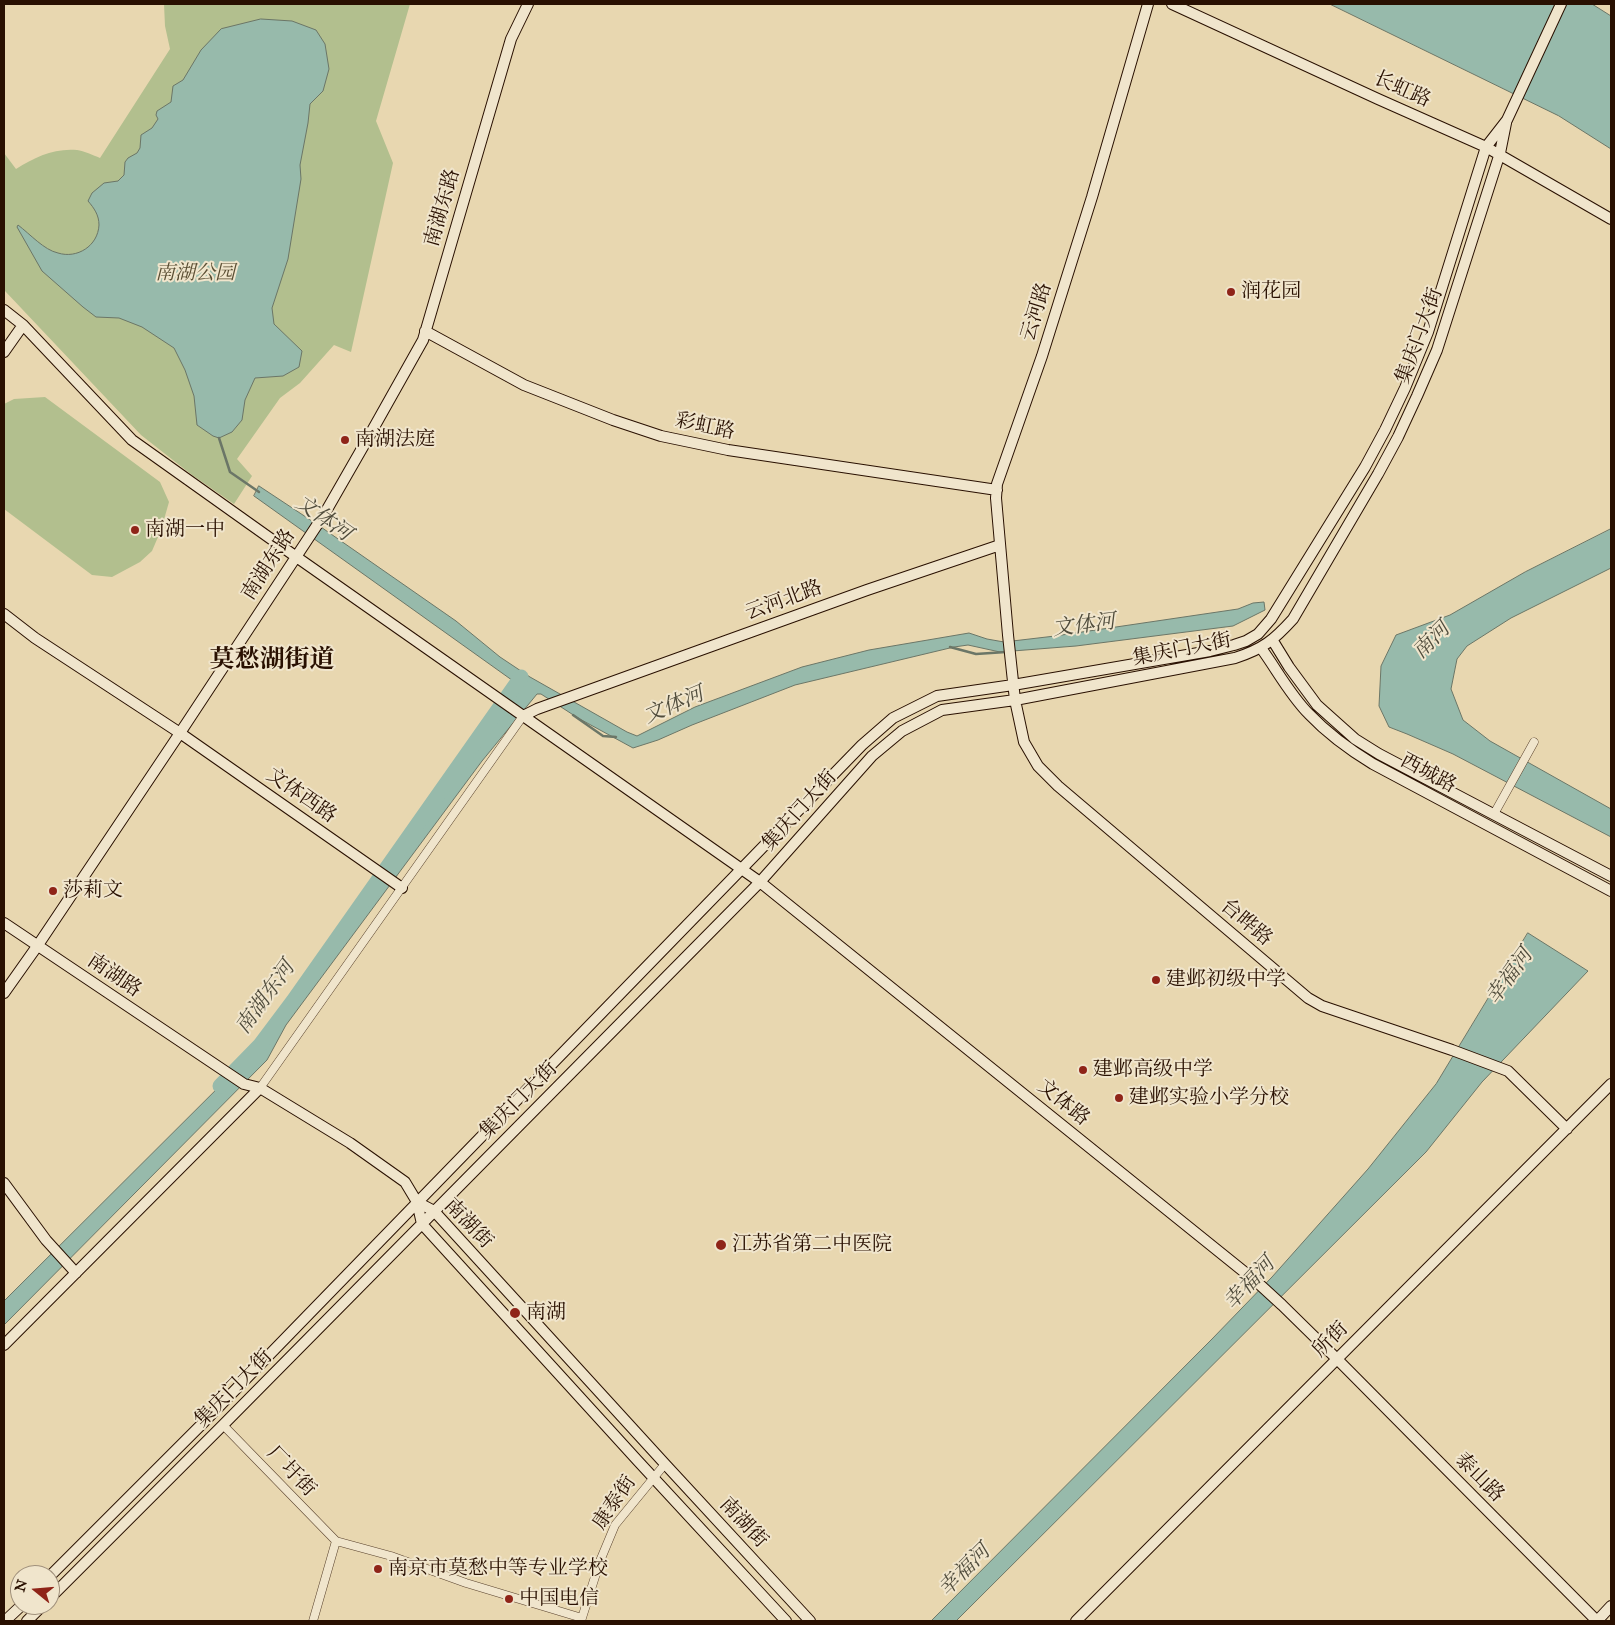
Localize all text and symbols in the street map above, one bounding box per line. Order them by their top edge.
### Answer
street label: 长虹路 [1370,67,1434,113]
street label: 南湖东路 [420,166,466,250]
park label: 南湖公园 [155,262,235,286]
street label: 云河路 [1017,280,1057,344]
place label: 润花园 [1241,280,1301,304]
street label: 集庆门大街 [1392,285,1448,387]
marker: 润花园 [1225,286,1237,298]
street label: 彩虹路 [673,409,737,445]
place label: 南湖法庭 [355,428,435,452]
marker: 南湖法庭 [339,434,351,446]
water label: 文体河 [290,491,356,547]
place label: 南湖一中 [145,518,225,542]
marker: 南湖一中 [129,524,141,536]
street label: 南湖东路 [237,525,301,605]
street label: 云河北路 [742,576,826,626]
water label: 文体河 [1051,610,1117,642]
water label: 南河 [1408,617,1456,665]
street label: 集庆门大街 [1131,629,1233,671]
district label: 莫愁湖街道 [210,646,334,676]
water label: 文体河 [640,682,708,730]
street label: 西城路 [1396,749,1460,799]
street label: 文体西路 [261,763,341,829]
street label: 集庆门大街 [758,766,842,856]
place label: 莎莉文 [63,879,123,903]
marker: 莎莉文 [47,885,59,897]
street label: 台晔路 [1215,895,1277,951]
water label: 幸福河 [1481,944,1539,1010]
street label: 南湖路 [82,949,146,1003]
water label: 南湖东河 [231,957,301,1039]
place label: 建邺初级中学 [1166,968,1286,992]
marker: 建邺初级中学 [1150,974,1162,986]
street label: 集庆门大街 [475,1057,563,1145]
place label: 建邺高级中学 [1093,1058,1213,1082]
marker: 建邺高级中学 [1077,1064,1089,1076]
street label: 文体路 [1032,1075,1094,1131]
place label: 建邺实验小学分校 [1129,1086,1289,1110]
marker: 建邺实验小学分校 [1113,1092,1125,1104]
street label: 南湖街 [439,1194,497,1254]
place label: 江苏省第二中医院 [732,1233,892,1257]
marker: 江苏省第二中医院 [714,1238,728,1252]
water label: 幸福河 [1219,1252,1281,1316]
place label: 南湖 [526,1301,566,1325]
marker: 南湖 [508,1306,522,1320]
street label: 所街 [1308,1317,1354,1363]
street label: 集庆门大街 [190,1345,278,1433]
street label: 厂圩街 [262,1442,320,1502]
street label: 泰山路 [1449,1448,1509,1508]
street label: 康泰街 [588,1471,642,1535]
street label: 南湖街 [714,1493,772,1553]
water label: 幸福河 [934,1540,996,1602]
place label: 南京市莫愁中等专业学校 [388,1557,608,1581]
marker: 南京市莫愁中等专业学校 [372,1563,384,1575]
north arrow [10,1565,60,1615]
text: N [11,1578,31,1594]
place label: 中国电信 [519,1587,599,1611]
marker: 中国电信 [503,1593,515,1605]

